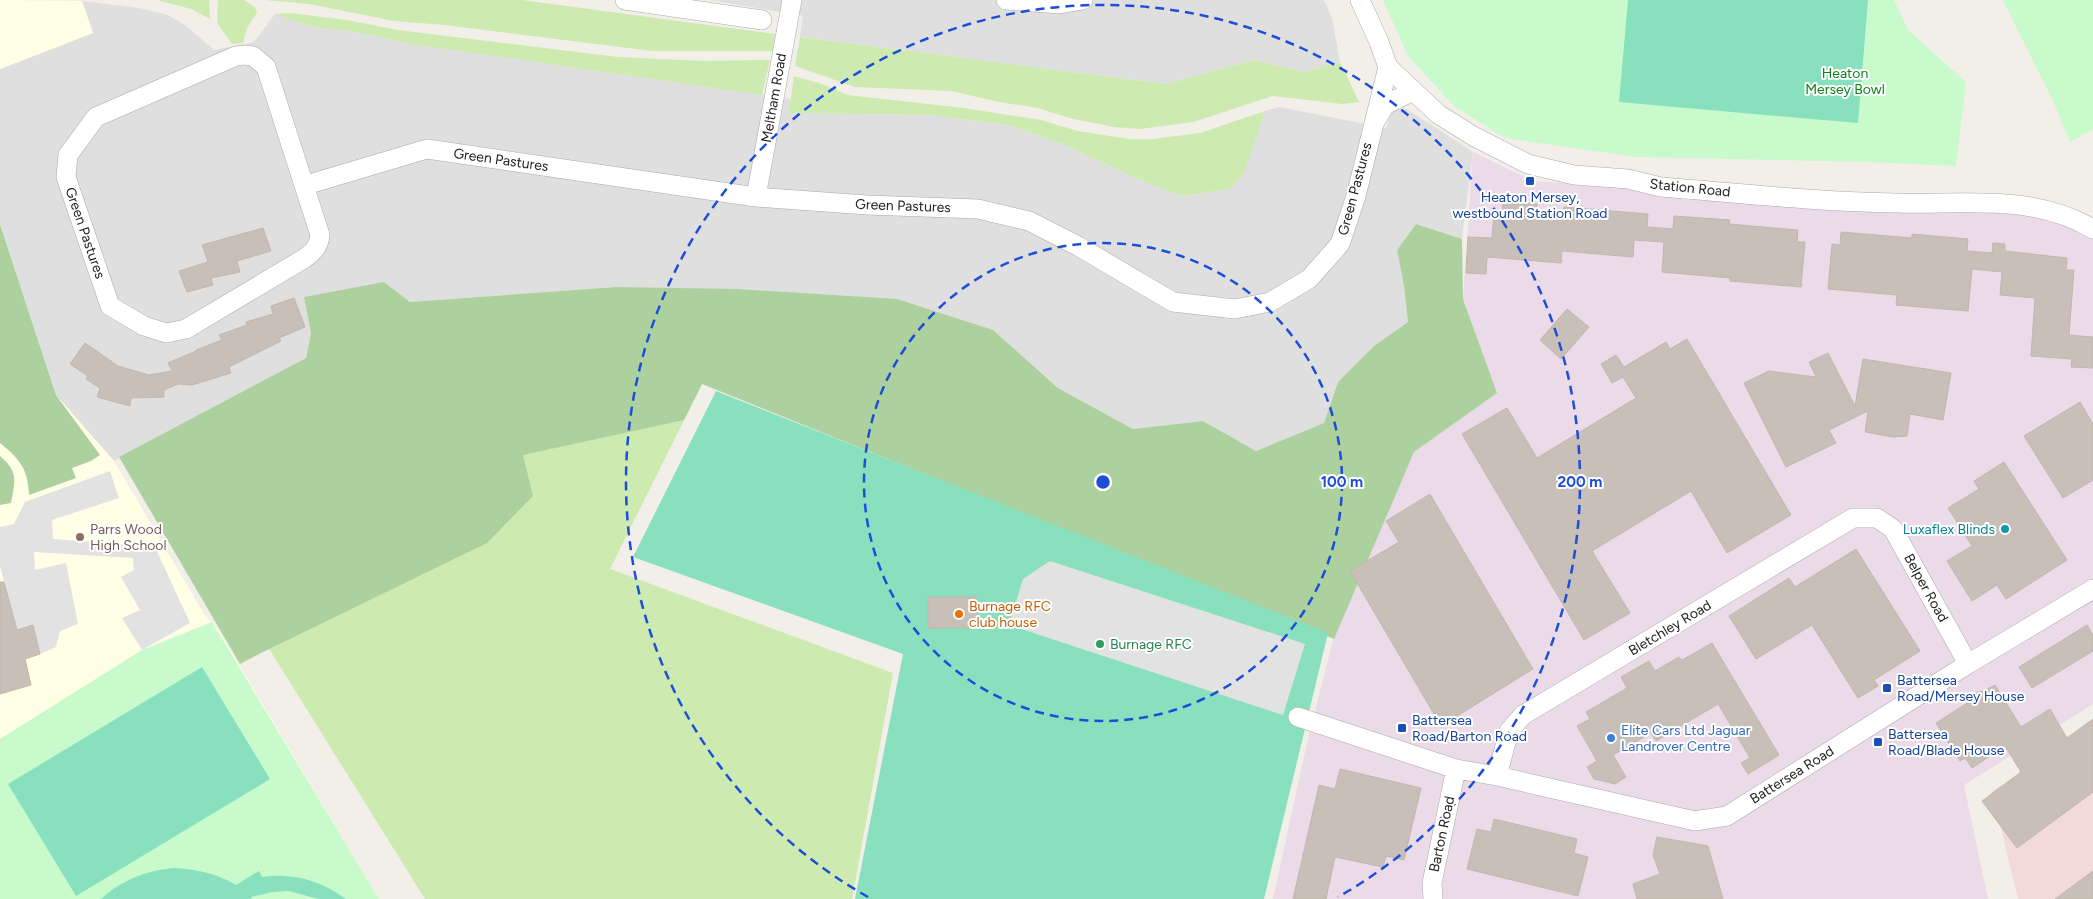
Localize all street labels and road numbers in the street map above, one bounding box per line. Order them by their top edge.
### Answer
street label: Meltham Road [758,52,790,144]
street label: Green Pastures [1334,141,1376,237]
street label: Green Pastures [452,145,550,175]
street label: Station Road [1649,175,1731,201]
street label: Green Pastures [61,185,109,281]
street label: Green Pastures [855,196,951,216]
street label: Belper Road [1900,551,1952,625]
street label: Bletchley Road [1626,597,1714,659]
street label: Battersea Road [1747,742,1837,808]
street label: Barton Road [1426,794,1458,874]

